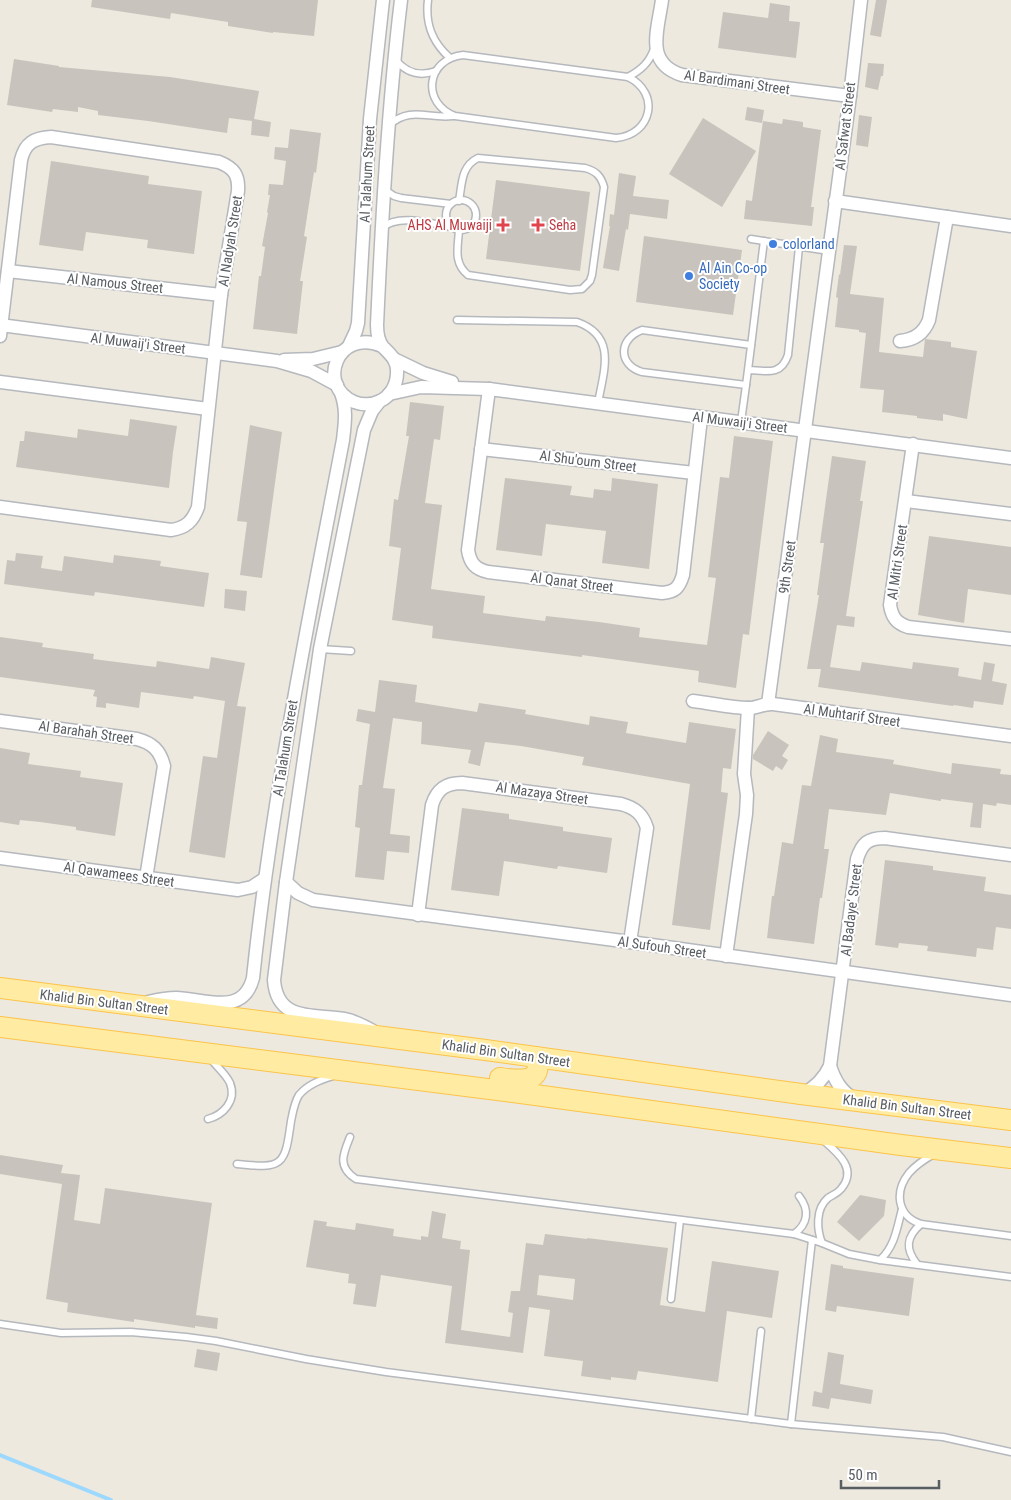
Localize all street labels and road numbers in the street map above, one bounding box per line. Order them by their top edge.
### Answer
street label: Al Bardimani Street [683,67,791,97]
street label: Al Safwat Street [832,81,858,171]
street label: Al Talahum Street [356,125,378,223]
street label: Al Nadyah Street [215,194,245,288]
street label: Al Namous Street [66,270,164,296]
street label: Al Muwaij'i Street [90,329,186,357]
street label: Al Muwaij'i Street [692,408,788,436]
street label: Al Shu'oum Street [539,447,637,475]
street label: Al Mitri Street [884,523,910,601]
street label: 9th Street [775,539,799,595]
street label: Al Qanat Street [530,569,614,595]
street label: Al Talahum Street [269,699,301,797]
street label: Al Muhtarif Street [803,700,901,730]
street label: Al Barahah Street [37,717,135,747]
street label: Al Mazaya Street [495,779,589,807]
street label: Al Qawamees Street [63,858,175,890]
street label: Al Badaye' Street [837,863,865,957]
street label: Al Sufouh Street [617,933,707,961]
street label: Khalid Bin Sultan Street [39,986,169,1018]
street label: Khalid Bin Sultan Street [441,1036,571,1070]
street label: Khalid Bin Sultan Street [842,1091,972,1123]

